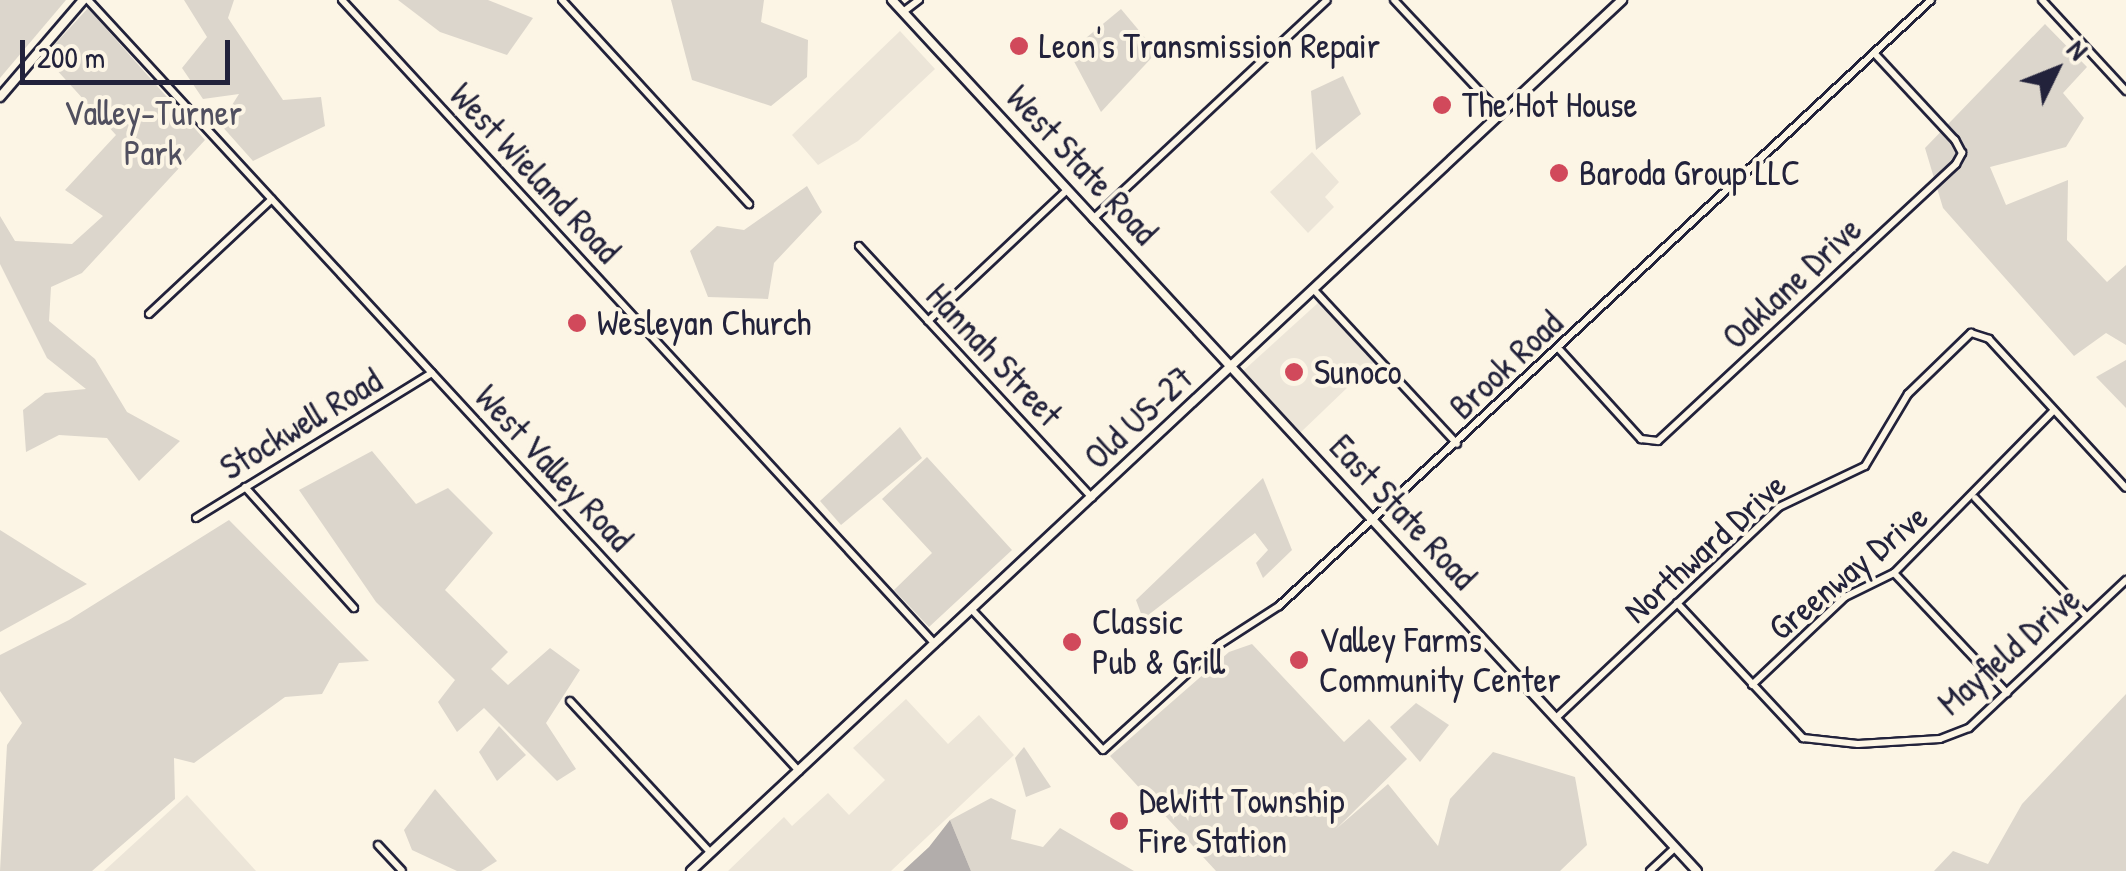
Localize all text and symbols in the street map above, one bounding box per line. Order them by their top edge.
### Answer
scale bar [25,20,235,82]
north arrow [2006,20,2106,120]
place label: Leon's Transmission Repair [1039,25,1380,67]
text: N [2059,31,2097,68]
marker: Leon's Transmission Repair [1008,35,1030,57]
text: 200 m [37,37,105,77]
street label: West Wieland Road [441,74,629,272]
street label: West State Road [998,77,1166,253]
place label: The Hot House [1462,84,1638,126]
park label: Valley-Turner Park [64,92,242,174]
marker: The Hot House [1431,94,1453,116]
place label: Baroda Group LLC [1579,152,1800,194]
marker: Baroda Group LLC [1548,162,1570,184]
street label: Oaklane Drive [1714,208,1870,358]
street label: Hannah Street [917,275,1071,435]
place label: Wesleyan Church [597,302,811,344]
street label: Brook Road [1441,302,1571,428]
marker: Wesleyan Church [566,312,588,334]
place label: Sunoco [1314,351,1402,393]
street label: Old US-27 [1076,356,1202,478]
street label: Stockwell Road [213,359,389,489]
marker: Sunoco [1283,361,1305,383]
street label: West Valley Road [466,376,642,560]
street label: East State Road [1321,426,1485,598]
street label: Northward Drive [1615,464,1795,632]
street label: Greenway Drive [1760,495,1936,649]
street label: Mayfield Drive [1930,578,2088,724]
place label: Classic Pub & Grill [1092,601,1225,683]
place label: Valley Farms Community Center [1319,619,1561,701]
marker: Classic Pub & Grill [1061,631,1083,653]
marker: Valley Farms Community Center [1288,649,1310,671]
place label: DeWitt Township Fire Station [1139,780,1345,862]
marker: DeWitt Township Fire Station [1108,810,1130,832]

